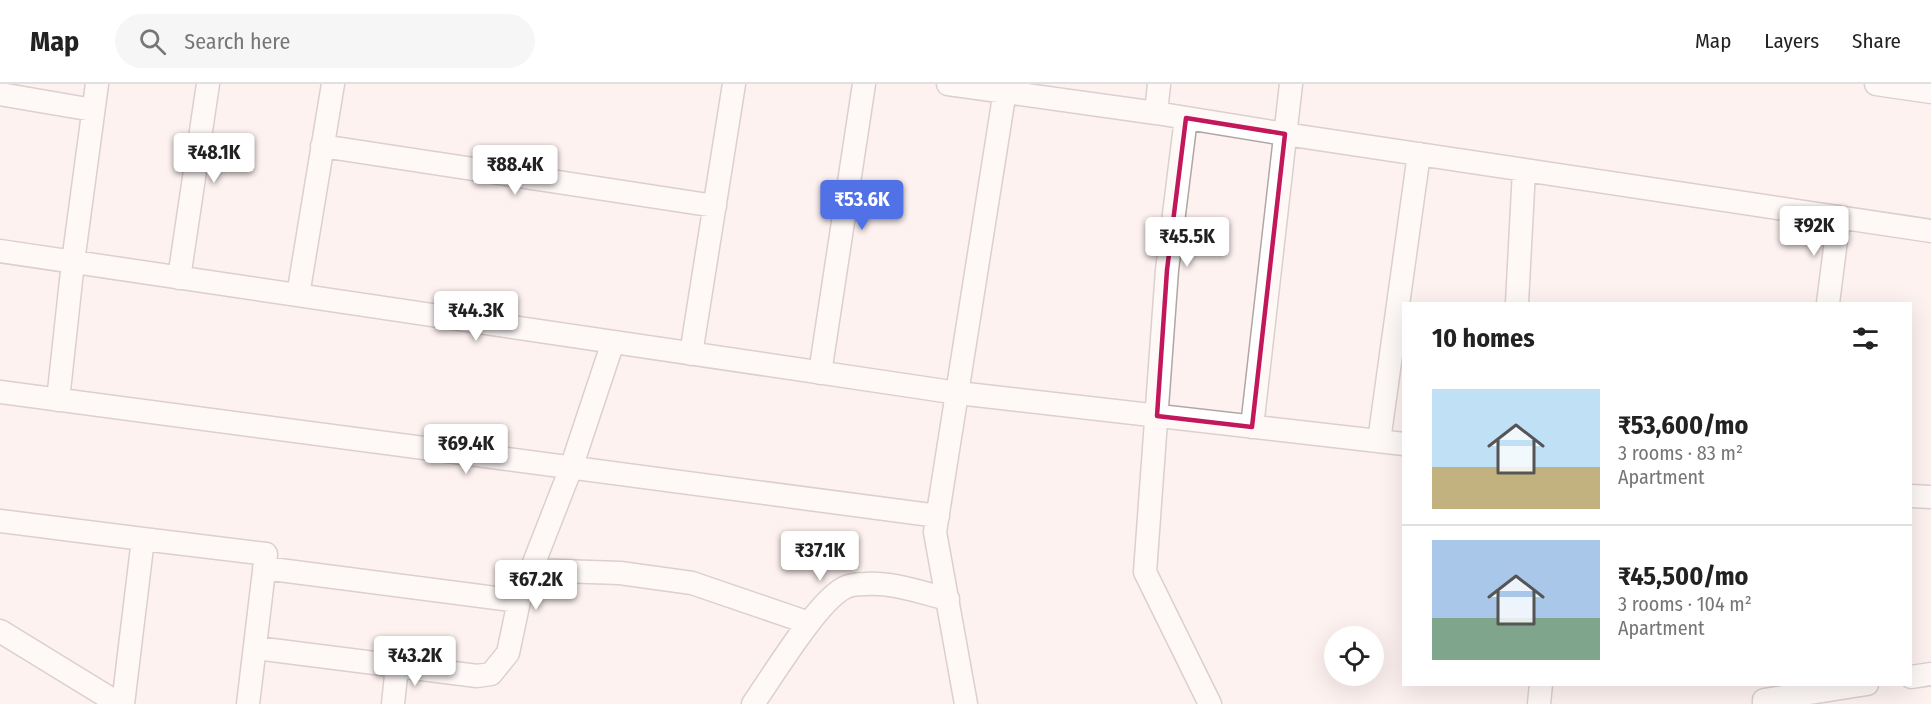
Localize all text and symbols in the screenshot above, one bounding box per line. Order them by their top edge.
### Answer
search box [115,14,535,68]
text: Map [30,25,79,58]
icon: search [136,25,169,58]
text: Search here [184,28,290,55]
text: Map [1695,28,1731,54]
text: Layers [1764,28,1819,54]
text: Share [1852,28,1901,54]
pin: ₹48.1K [165,133,263,184]
text: ₹48.1K [188,140,240,164]
pin: ₹88.4K [466,145,564,196]
text: ₹88.4K [487,152,543,176]
pin: ₹53.6K [813,180,911,231]
text: ₹53.6K [834,187,890,211]
pin: ₹92K [1778,206,1850,257]
text: ₹92K [1794,213,1834,237]
pin: ₹45.5K [1138,217,1236,268]
text: ₹45.5K [1159,224,1215,248]
pin: ₹44.3K [427,291,525,342]
text: ₹44.3K [448,298,504,322]
icon: filters [1849,322,1882,355]
text: 10 homes [1432,323,1535,354]
text: ₹53,600/mo [1618,410,1748,441]
icon: home [1480,413,1552,485]
pin: ₹69.4K [417,424,515,475]
text: ₹69.4K [438,431,494,455]
text: 3 rooms · 83 m² [1618,441,1743,465]
text: Apartment [1618,465,1705,489]
pin: ₹37.1K [771,531,869,582]
text: ₹37.1K [795,538,845,562]
pin: ₹67.2K [487,560,585,611]
text: ₹45,500/mo [1618,561,1748,592]
icon: home [1480,564,1552,636]
text: ₹67.2K [509,567,563,591]
text: 3 rooms · 104 m² [1618,592,1752,616]
text: Apartment [1618,616,1705,640]
map controls [1324,626,1384,686]
button: locate [1324,626,1384,686]
pin: ₹43.2K [366,636,464,687]
text: ₹43.2K [388,643,442,667]

